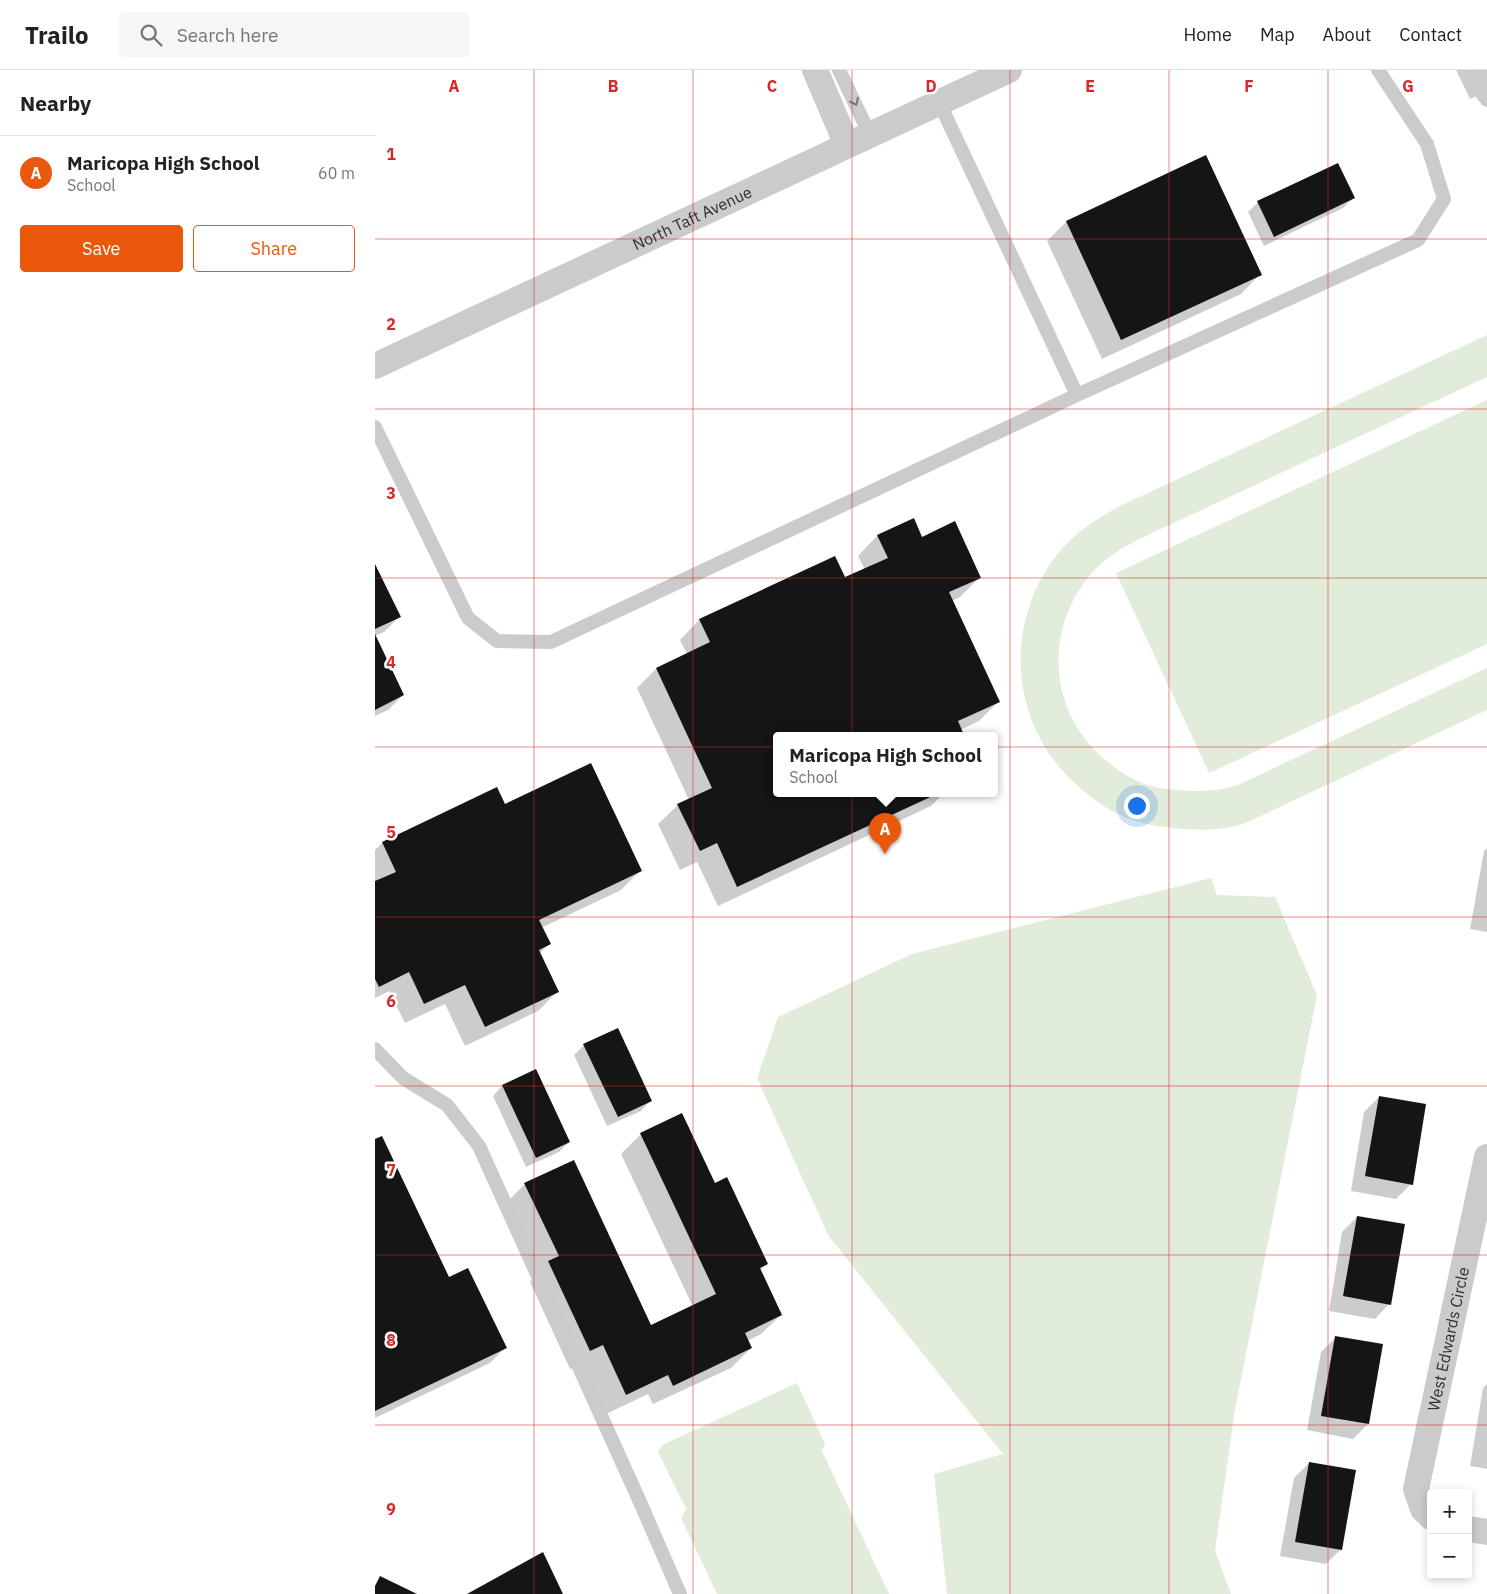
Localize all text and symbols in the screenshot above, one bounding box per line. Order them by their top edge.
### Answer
search box [119,12,469,57]
text: Trailo [25,19,89,51]
icon: search [137,21,165,49]
text: Search here [177,23,278,47]
text: Home [1184,23,1232,46]
text: Map [1260,23,1295,46]
text: About [1323,23,1371,46]
text: Contact [1399,23,1462,46]
text: A [449,76,460,96]
text: B [608,76,619,96]
text: C [767,76,777,96]
text: D [925,76,937,96]
text: E [1085,76,1095,96]
text: F [1244,76,1254,96]
text: G [1402,76,1414,96]
text: Nearby [20,89,91,117]
one-way arrow [849,97,859,106]
text: 1 [386,144,396,164]
text: Maricopa High School [67,151,259,175]
text: A [31,163,41,183]
text: 60 m [318,163,355,183]
text: School [67,175,116,195]
street label: North Taft Avenue [629,181,755,254]
button: Save [20,225,183,272]
button: Share [193,225,355,272]
text: 2 [386,314,396,334]
text: 3 [386,483,396,503]
text: 4 [386,652,396,672]
popup [773,732,998,797]
text: Maricopa High School [789,743,982,767]
text: School [789,767,838,787]
your location [1124,793,1150,819]
pin: A [869,813,901,854]
text: 5 [386,822,396,842]
text: 6 [386,991,396,1011]
text: 7 [386,1160,396,1180]
street label: West Edwards Circle [1423,1265,1473,1413]
text: 8 [386,1330,396,1350]
map controls [1427,1489,1472,1579]
button: + [1427,1489,1472,1534]
text: 9 [386,1499,396,1519]
button: − [1427,1534,1472,1579]

